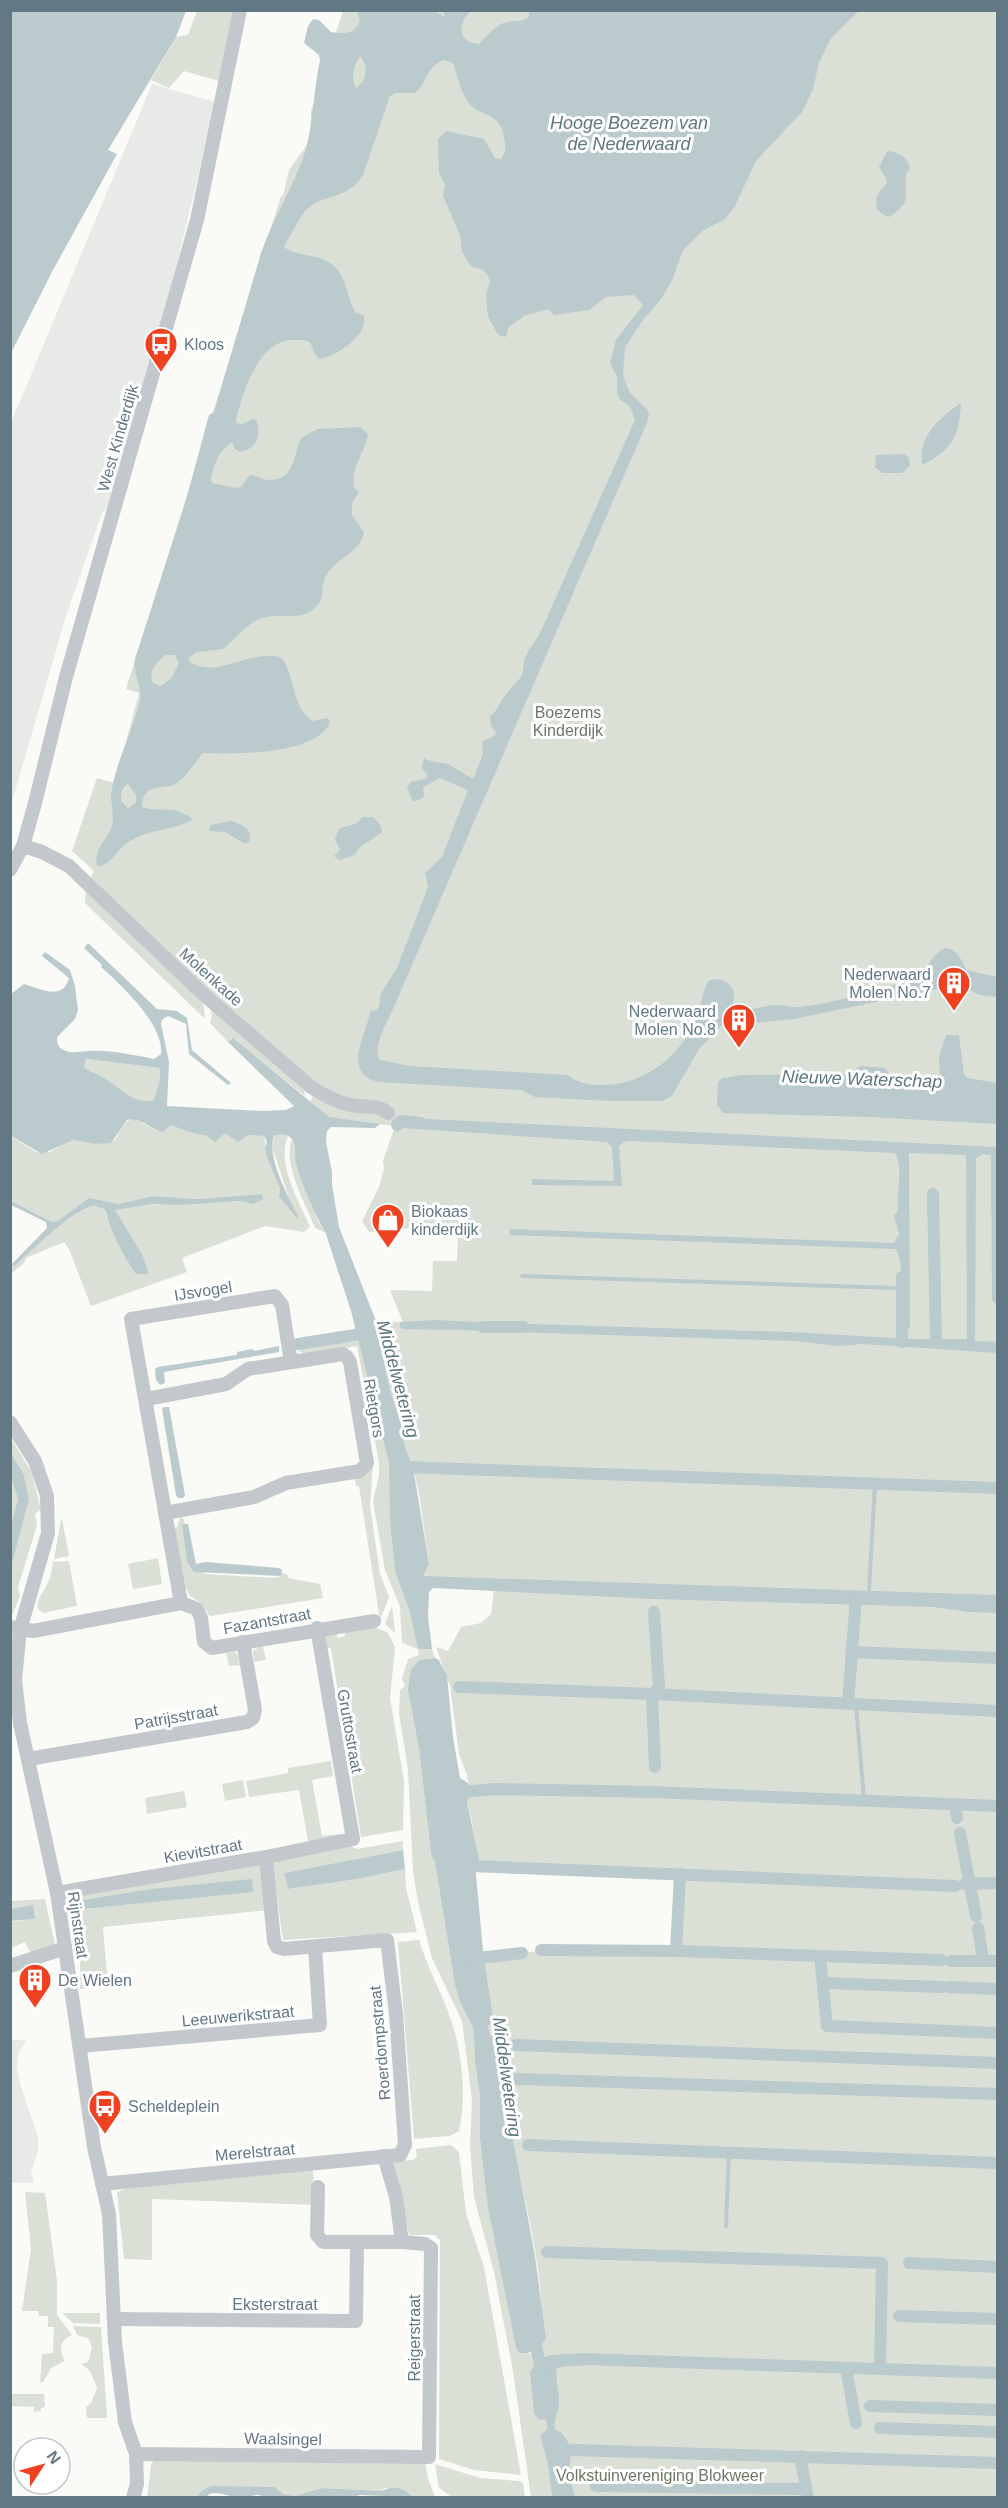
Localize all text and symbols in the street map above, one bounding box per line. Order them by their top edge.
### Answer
water label: Hooge Boezem van de Nederwaard [550,113,708,154]
bus stop icon: Kloos [143,326,179,373]
place label: Kloos [184,336,224,353]
street label: West Kinderdijk [95,381,142,494]
park label: Boezems Kinderdijk [533,704,604,739]
street label: Molenkade [176,944,246,1010]
building icon: Nederwaard Molen No.7 [936,965,972,1012]
place label: Nederwaard Molen No.7 [844,966,931,1001]
building icon: Nederwaard Molen No.8 [721,1002,757,1049]
place label: Nederwaard Molen No.8 [629,1003,716,1038]
water label: Nieuwe Waterschap [781,1066,943,1092]
shop icon: Biokaas kinderdijk [370,1202,406,1249]
place label: Biokaas kinderdijk [411,1203,480,1238]
street label: IJsvogel [173,1278,233,1304]
water label: Middelwetering [373,1318,423,1440]
street label: Rietgors [360,1377,388,1439]
street label: Fazantstraat [222,1605,313,1637]
street label: Gruttostraat [334,1688,366,1775]
street label: Patrijsstraat [133,1701,220,1733]
street label: Kievitstraat [163,1836,244,1866]
street label: Rijnstraat [65,1890,91,1960]
building icon: De Wielen [17,1962,53,2009]
place label: De Wielen [58,1972,132,1989]
street label: Roerdompstraat [366,1985,393,2101]
street label: Leeuwerikstraat [181,2003,296,2029]
water label: Middelwetering [489,2016,525,2138]
bus stop icon: Scheldeplein [87,2088,123,2135]
place label: Scheldeplein [128,2098,220,2115]
street label: Merelstraat [214,2140,296,2164]
street label: Reigerstraat [406,2294,423,2382]
street label: Eksterstraat [232,2296,318,2313]
street label: Waalsingel [244,2430,322,2448]
north arrow [12,2436,72,2496]
text: N [43,2448,64,2467]
park label: Volkstuinvereniging Blokweer [556,2467,765,2484]

